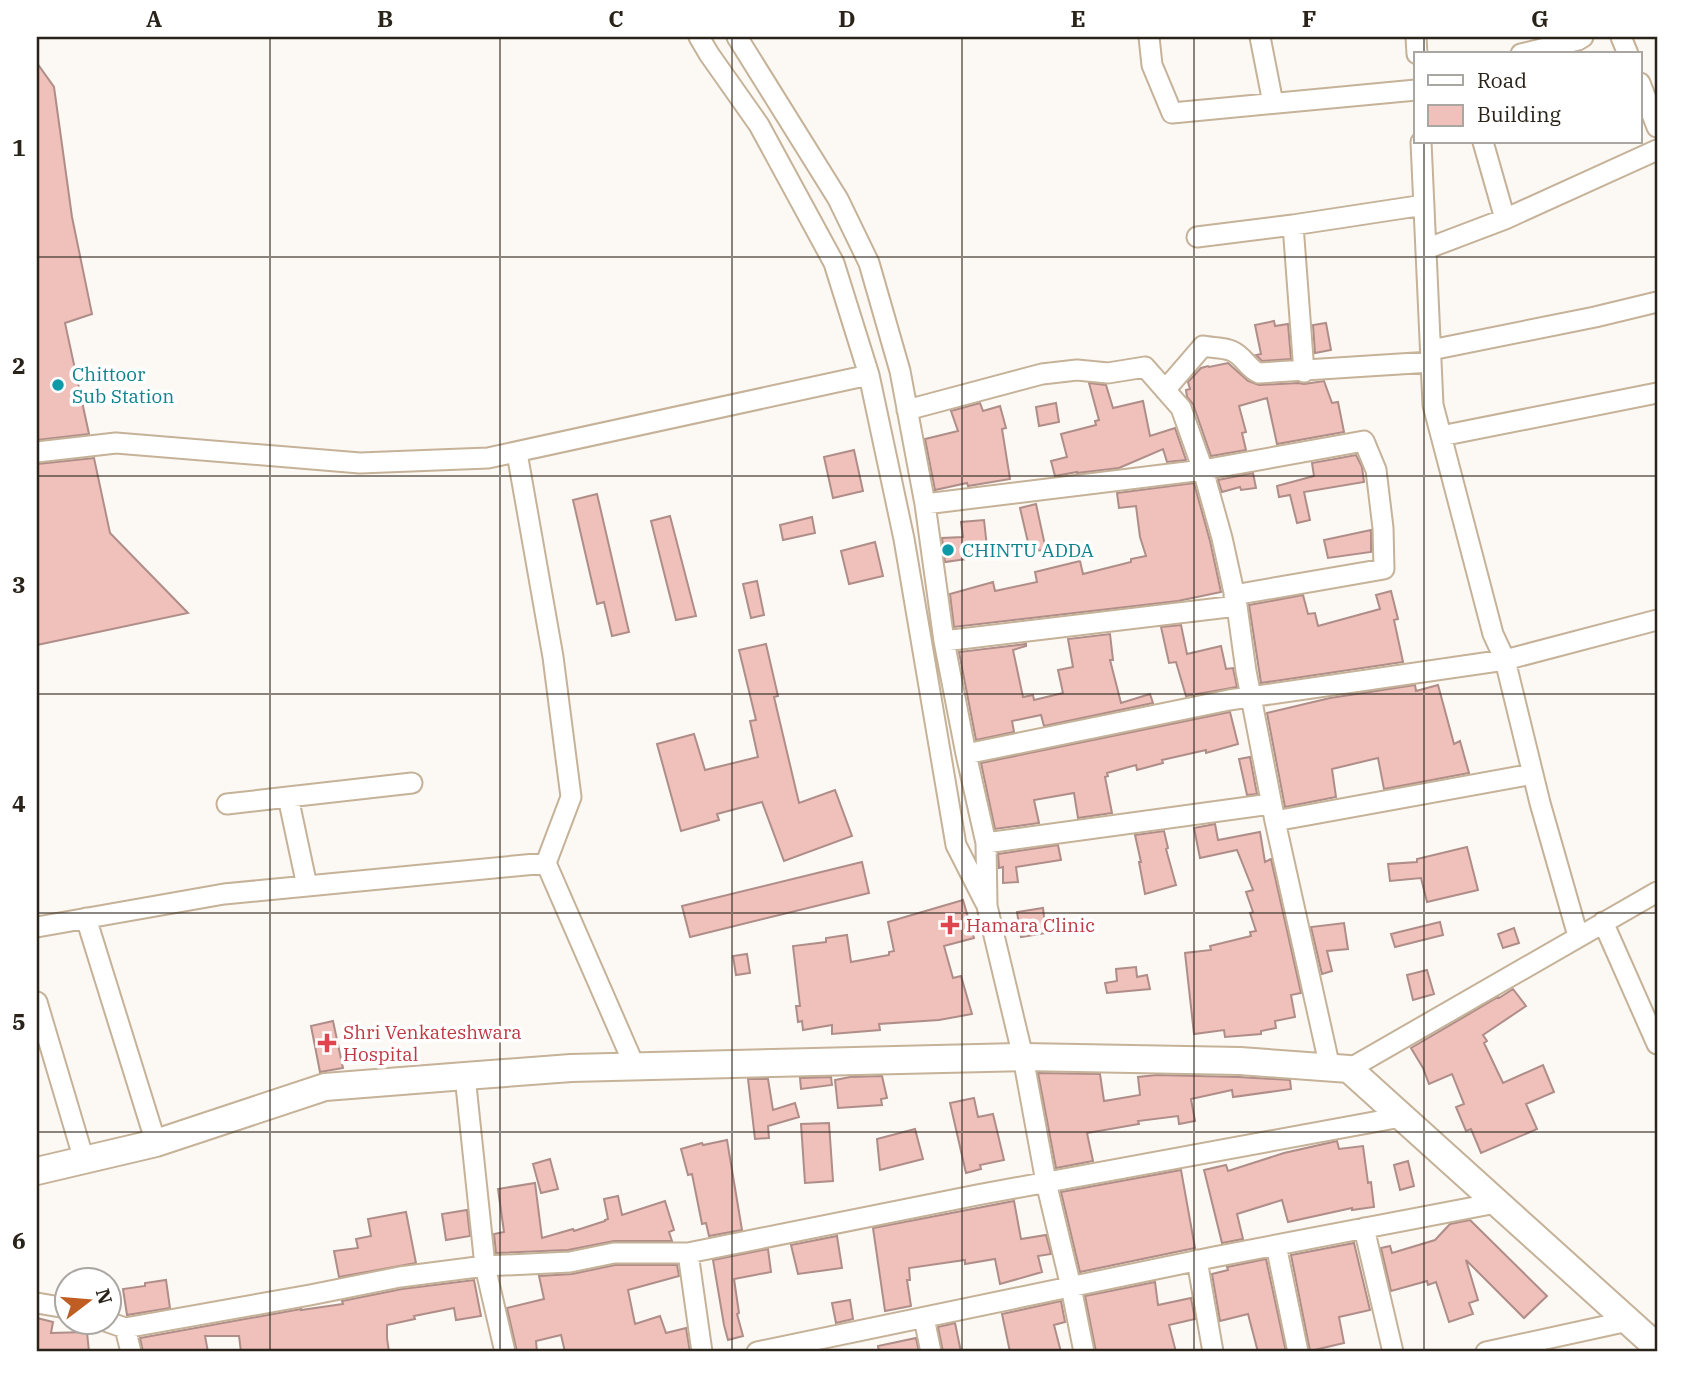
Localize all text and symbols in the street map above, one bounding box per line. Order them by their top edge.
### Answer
text: A [146,3,162,33]
text: B [377,3,393,33]
text: C [608,3,624,33]
text: D [838,3,856,33]
text: E [1070,3,1086,33]
text: F [1302,3,1316,33]
text: G [1531,3,1549,33]
legend [1414,52,1642,144]
text: Road [1477,66,1527,94]
text: Building [1477,100,1562,128]
text: 1 [12,132,26,162]
text: 2 [12,350,26,380]
place label: Chittoor Sub Station [72,362,174,408]
marker: Chittoor Sub Station [50,377,66,393]
place label: CHINTU ADDA [962,538,1094,562]
marker: CHINTU ADDA [940,542,956,558]
text: 3 [12,569,26,599]
text: 4 [12,788,26,818]
place label: Hamara Clinic [966,913,1095,937]
marker: Hamara Clinic [940,915,960,935]
text: 5 [12,1006,26,1036]
place label: Shri Venkateshwara Hospital [343,1020,522,1066]
marker: Shri Venkateshwara Hospital [317,1033,337,1053]
text: 6 [12,1225,26,1255]
north arrow [52,1266,122,1336]
text: N [91,1286,118,1307]

